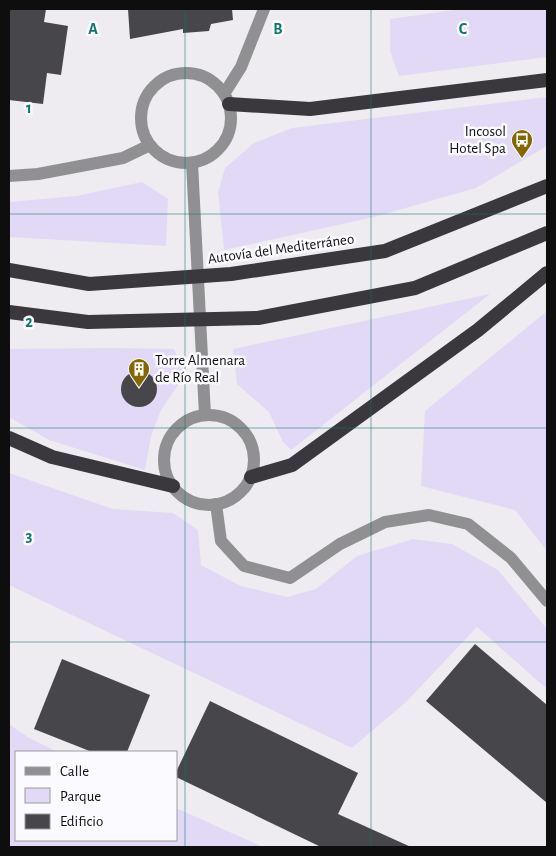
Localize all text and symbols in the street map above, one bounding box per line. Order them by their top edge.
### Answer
text: A [88,21,98,37]
text: B [273,21,283,37]
text: C [459,21,468,37]
text: 1 [26,100,32,116]
place label: Incosol Hotel Spa [449,124,506,156]
bus stop icon: Incosol Hotel Spa [510,128,534,159]
street label: Autovía del Mediterráneo [207,231,355,267]
text: 2 [25,314,33,330]
place label: Torre Almenara de Río Real [155,353,245,385]
building icon: Torre Almenara de Río Real [127,357,151,388]
text: 3 [26,528,33,544]
legend [15,751,178,841]
text: Calle [60,764,89,779]
text: Parque [60,789,101,804]
text: Edificio [60,814,103,829]

